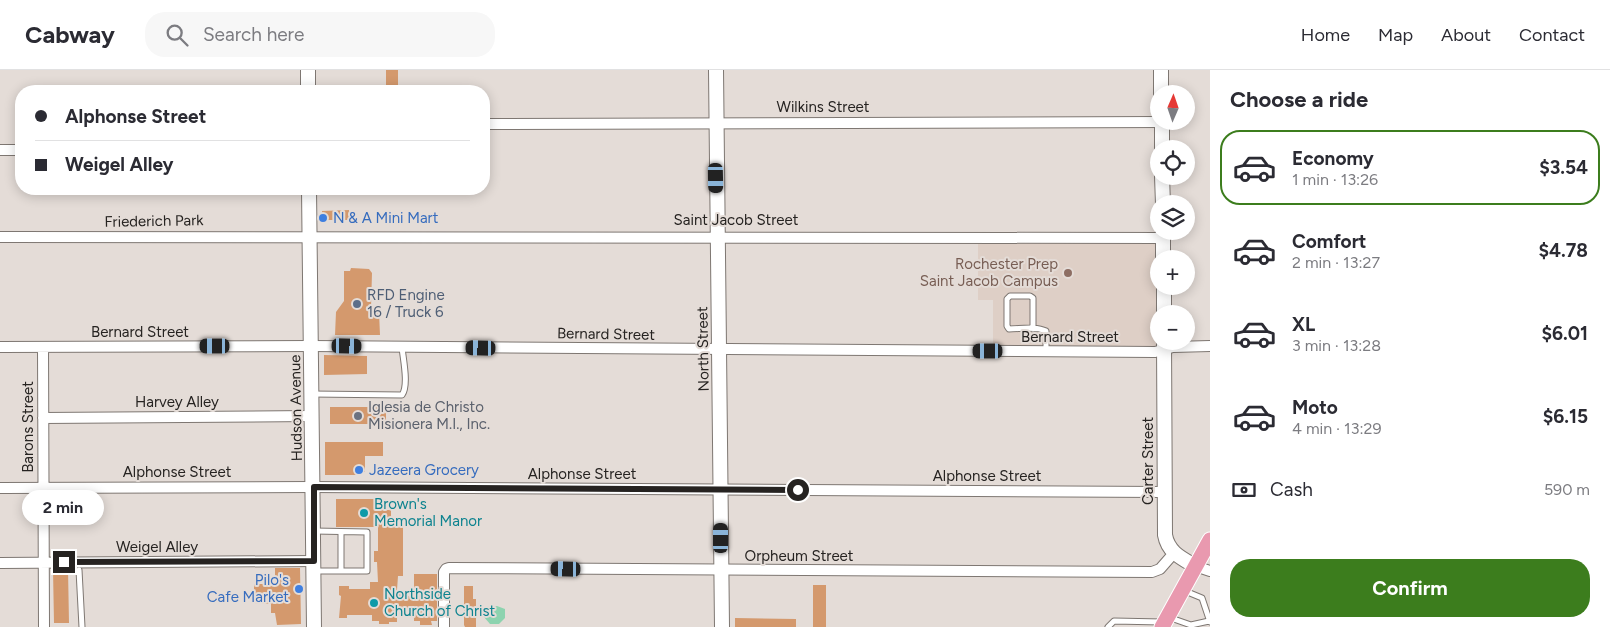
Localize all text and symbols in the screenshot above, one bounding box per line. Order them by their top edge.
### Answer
search box [145,12,495,57]
text: Cabway [25,20,115,49]
icon: search [163,21,191,49]
text: Search here [203,23,304,46]
text: Home [1301,24,1350,46]
text: Map [1378,24,1413,46]
text: About [1441,24,1491,46]
text: Contact [1519,24,1585,46]
north arrow [1150,85,1195,130]
map controls [1150,85,1195,350]
text: Choose a ride [1230,86,1368,113]
street label: Wilkins Street [776,98,870,116]
text: Alphonse Street [65,105,206,128]
button: locate [1150,140,1195,185]
icon: car [1232,145,1277,190]
text: Economy [1292,147,1374,170]
text: Weigel Alley [65,153,174,176]
text: $3.54 [1539,156,1588,179]
car [708,163,723,193]
text: 1 min · 13:26 [1292,170,1378,189]
button: layers [1150,195,1195,240]
place label: N & A Mini Mart [333,209,439,227]
street label: Friederich Park [104,211,204,231]
street label: Saint Jacob Street [674,211,799,229]
marker: N & A Mini Mart [317,212,329,224]
icon: car [1232,228,1277,273]
text: Comfort [1292,230,1367,253]
text: $4.78 [1539,239,1588,262]
button: + [1150,250,1195,295]
text: 2 min · 13:27 [1292,253,1380,272]
place label: Rochester Prep Saint Jacob Campus [920,255,1058,290]
marker: Rochester Prep Saint Jacob Campus [1062,267,1074,279]
place label: RFD Engine 16 / Truck 6 [367,286,445,321]
marker: RFD Engine 16 / Truck 6 [351,298,363,310]
button: − [1150,305,1195,350]
street label: North Street [693,306,713,392]
icon: car [1232,311,1277,356]
text: XL [1292,313,1315,336]
text: $6.01 [1541,322,1588,345]
street label: Bernard Street [91,323,189,341]
street label: Bernard Street [557,324,655,344]
street label: Bernard Street [1021,328,1119,346]
text: 3 min · 13:28 [1292,336,1381,355]
car [331,338,362,354]
car [200,339,230,354]
car [465,340,496,356]
car [973,344,1003,359]
street label: Hudson Avenue [286,354,306,462]
street label: Barons Street [19,381,37,473]
street label: Harvey Alley [135,393,219,411]
icon: car [1232,394,1277,439]
text: Moto [1292,396,1338,419]
place label: Iglesia de Christo Misionera M.I., Inc. [368,398,490,433]
text: $6.15 [1543,405,1588,428]
marker: Iglesia de Christo Misionera M.I., Inc. [352,410,364,422]
street label: Carter Street [1139,417,1157,505]
text: 4 min · 13:29 [1292,419,1381,438]
place label: Jazeera Grocery [369,461,479,479]
street label: Alphonse Street [123,463,232,481]
marker: Jazeera Grocery [353,464,365,476]
street label: Alphonse Street [528,465,637,483]
street label: Alphonse Street [933,467,1042,485]
icon: cash [1230,476,1258,504]
text: Cash [1270,478,1313,501]
route start [787,479,809,501]
text: 590 m [1544,480,1590,499]
callout: 2 min [23,490,105,524]
place label: Brown's Memorial Manor [374,495,482,530]
text: 2 min [43,498,83,517]
marker: Brown's Memorial Manor [358,507,370,519]
car [713,523,728,553]
street label: Weigel Alley [116,538,198,556]
street label: Orpheum Street [745,547,854,565]
route end [53,551,75,573]
button: Confirm [1230,559,1590,617]
car [550,561,581,577]
place label: Pilo's Cafe Market [207,571,289,606]
marker: Pilo's Cafe Market [293,583,305,595]
place label: Northside Church of Christ [384,585,495,620]
marker: Northside Church of Christ [368,597,380,609]

